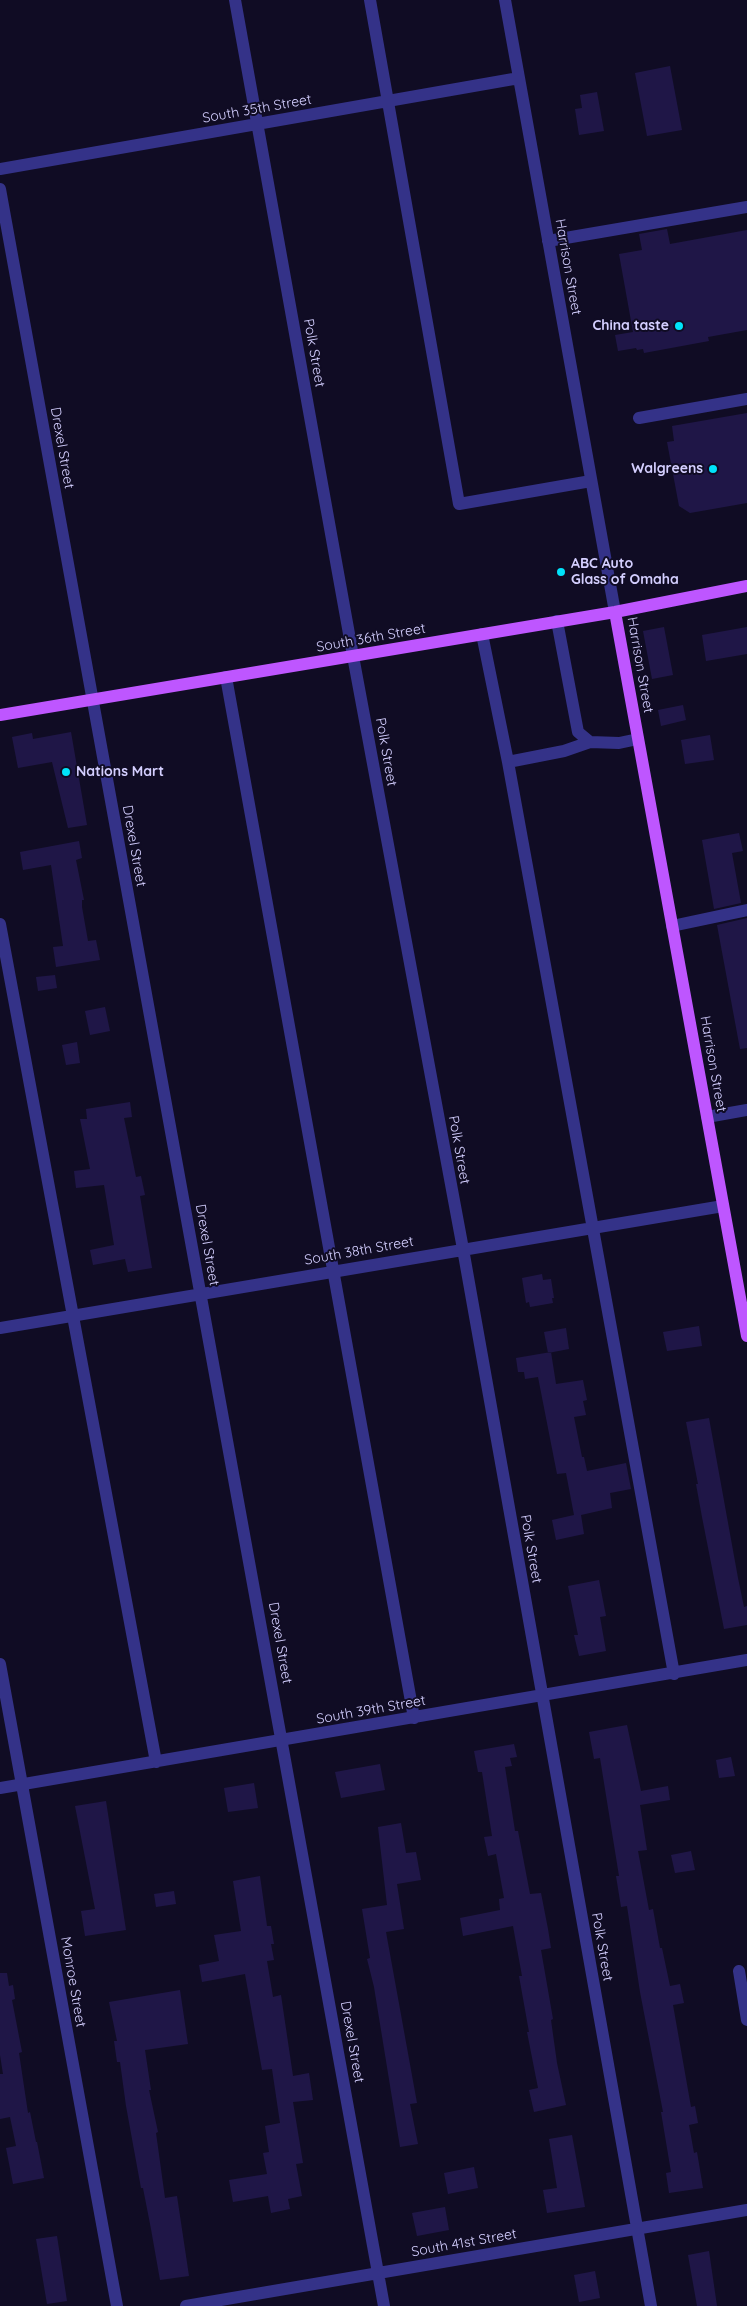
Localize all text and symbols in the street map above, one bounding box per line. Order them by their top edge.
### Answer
street label: South 35th Street [201,91,313,127]
street label: Harrison Street [551,218,585,316]
street label: Polk Street [300,317,328,389]
place label: China taste [592,318,669,334]
marker: China taste [673,320,685,332]
street label: Drexel Street [47,406,77,490]
place label: Walgreens [631,461,703,477]
marker: Walgreens [707,463,719,475]
place label: ABC Auto Glass of Omaha [571,556,679,588]
marker: ABC Auto Glass of Omaha [555,566,567,578]
street label: Harrison Street [623,616,657,714]
street label: South 36th Street [315,620,427,656]
street label: Polk Street [372,716,400,788]
place label: Nations Mart [76,764,164,780]
marker: Nations Mart [60,766,72,778]
street label: Drexel Street [119,804,149,888]
street label: Harrison Street [696,1015,730,1113]
street label: Polk Street [445,1114,473,1186]
street label: Drexel Street [192,1203,222,1287]
street label: South 38th Street [303,1233,415,1269]
street label: Polk Street [517,1513,545,1585]
street label: Drexel Street [265,1601,295,1685]
street label: South 39th Street [315,1692,427,1728]
street label: Polk Street [588,1911,616,1983]
street label: Monroe Street [57,1935,89,2029]
street label: Drexel Street [337,2000,367,2084]
street label: South 41st Street [410,2225,518,2261]

